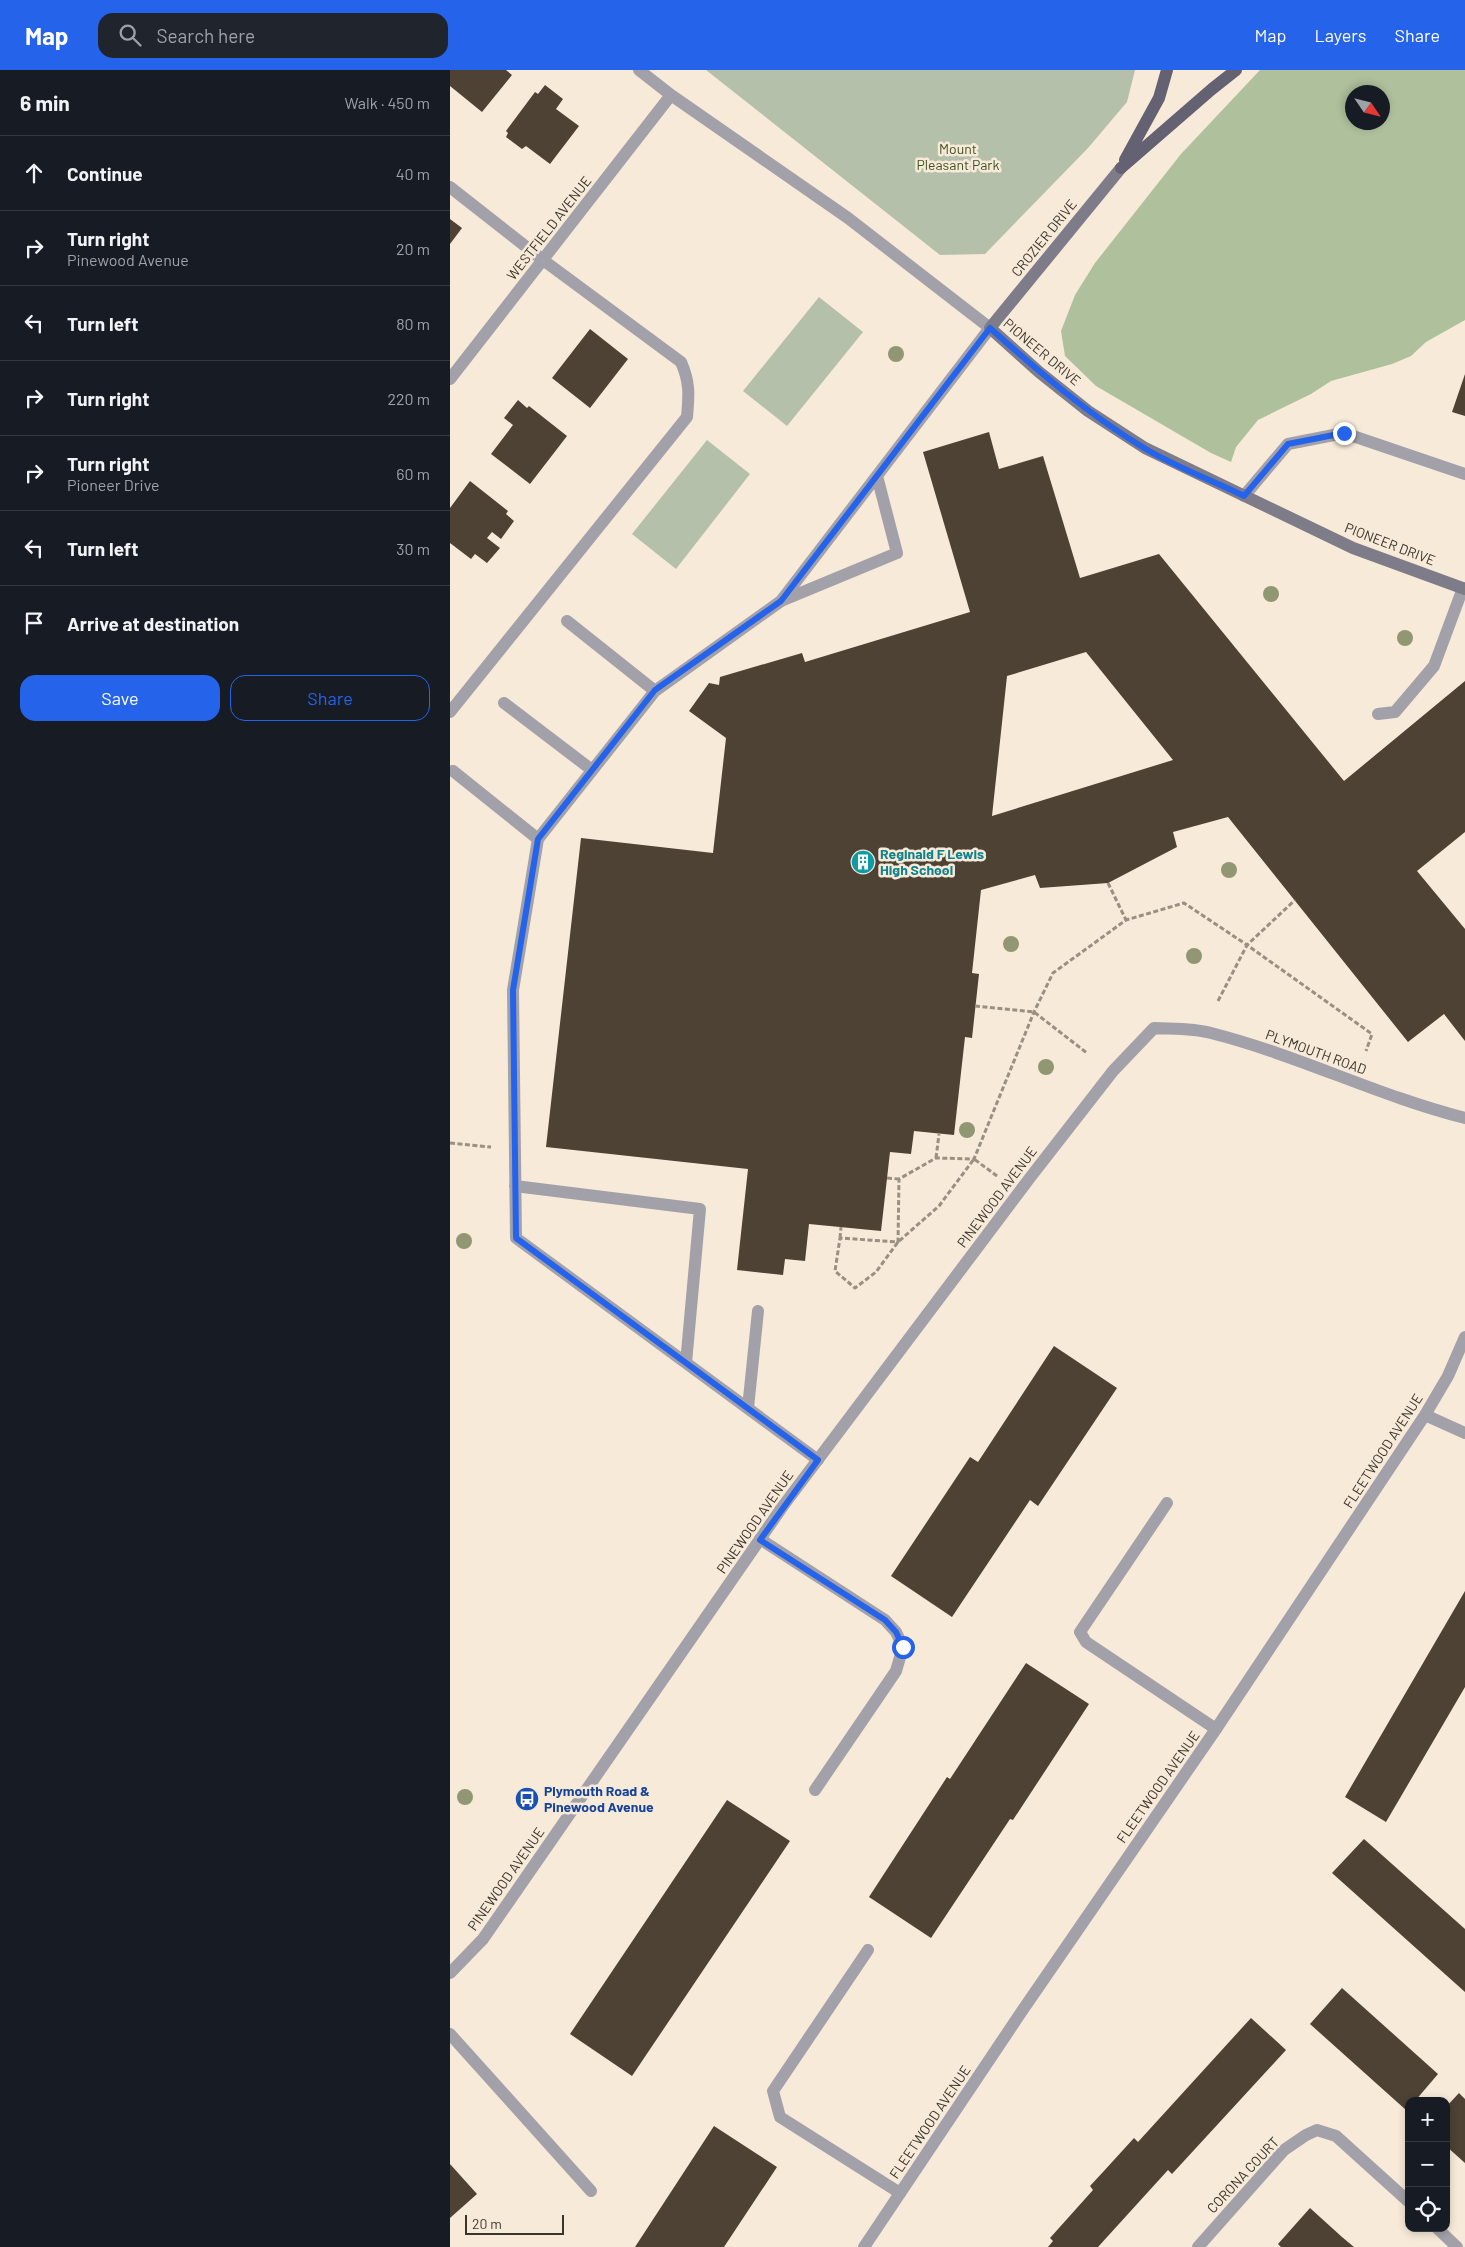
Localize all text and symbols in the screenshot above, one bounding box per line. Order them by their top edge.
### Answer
search box [98,13,448,58]
text: Map [25,21,68,50]
icon: search [116,21,144,49]
text: Search here [156,24,255,47]
text: Map [1254,24,1286,46]
text: Layers [1314,24,1367,46]
text: Share [1395,24,1440,46]
north arrow [1345,85,1390,130]
text: 6 min [20,90,70,115]
text: Walk · 450 m [345,93,430,112]
park label: Mount Pleasant Park [917,140,999,173]
icon: ahead [20,159,48,187]
text: Continue [67,162,143,185]
text: 40 m [396,164,430,183]
street label: WESTFIELD AVENUE [503,172,594,283]
street label: CROZIER DRIVE [1007,196,1080,280]
text: Turn right [67,227,149,250]
icon: right [20,234,48,262]
text: 20 m [396,239,430,258]
text: Pinewood Avenue [67,250,189,269]
icon: left [20,309,48,337]
text: Turn left [67,312,138,335]
text: 80 m [396,314,430,333]
street label: PIONEER DRIVE [1000,314,1084,389]
icon: right [20,384,48,412]
text: Turn right [67,387,149,410]
text: 220 m [387,389,430,408]
route end [1333,422,1356,445]
text: Turn right [67,452,149,475]
icon: right [20,459,48,487]
text: 60 m [396,464,430,483]
text: Pioneer Drive [67,475,160,494]
street label: PIONEER DRIVE [1343,518,1438,569]
icon: left [20,534,48,562]
text: Turn left [67,537,138,560]
text: 30 m [396,539,430,558]
icon: arrive [20,609,48,637]
text: Arrive at destination [67,612,239,635]
button: Save [20,675,220,721]
button: Share [230,675,430,721]
place label: Reginald F Lewis High School [880,845,984,878]
building icon: Reginald F Lewis High School [850,849,876,875]
street label: PLYMOUTH ROAD [1263,1025,1369,1078]
street label: PINEWOOD AVENUE [953,1143,1040,1251]
street label: FLEETWOOD AVENUE [1339,1390,1426,1511]
street label: PINEWOOD AVENUE [713,1467,797,1577]
route start [892,1636,915,1659]
street label: FLEETWOOD AVENUE [1112,1727,1203,1846]
place label: Plymouth Road & Pinewood Avenue [544,1782,654,1815]
bus stop icon: Plymouth Road & Pinewood Avenue [514,1786,540,1812]
street label: PINEWOOD AVENUE [464,1824,548,1934]
street label: FLEETWOOD AVENUE [885,2062,974,2182]
map controls [1405,2097,1450,2232]
button: + [1405,2097,1450,2142]
street label: CORONA COURT [1203,2133,1282,2216]
button: − [1405,2142,1450,2187]
button: locate [1405,2187,1450,2232]
scale bar [465,2212,564,2235]
text: 20 m [472,2215,502,2232]

